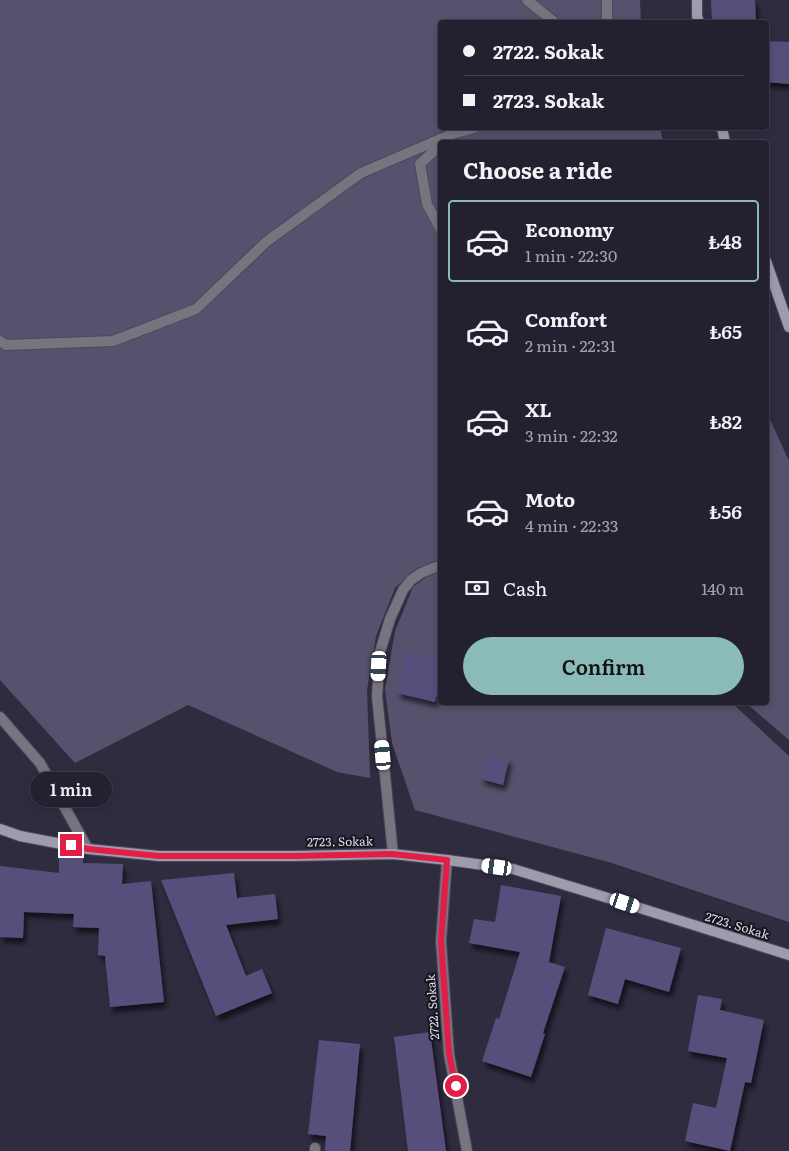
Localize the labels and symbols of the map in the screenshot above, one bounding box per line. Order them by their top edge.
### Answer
car [370,651,387,681]
car [374,739,391,771]
callout: 1 min [30,772,112,808]
street label: 2723. Sokak [307,831,374,851]
route end [60,834,82,856]
car [481,857,512,877]
car [608,891,641,915]
street label: 2723. Sokak [703,907,772,944]
street label: 2722. Sokak [421,973,443,1040]
route start [445,1075,467,1097]

